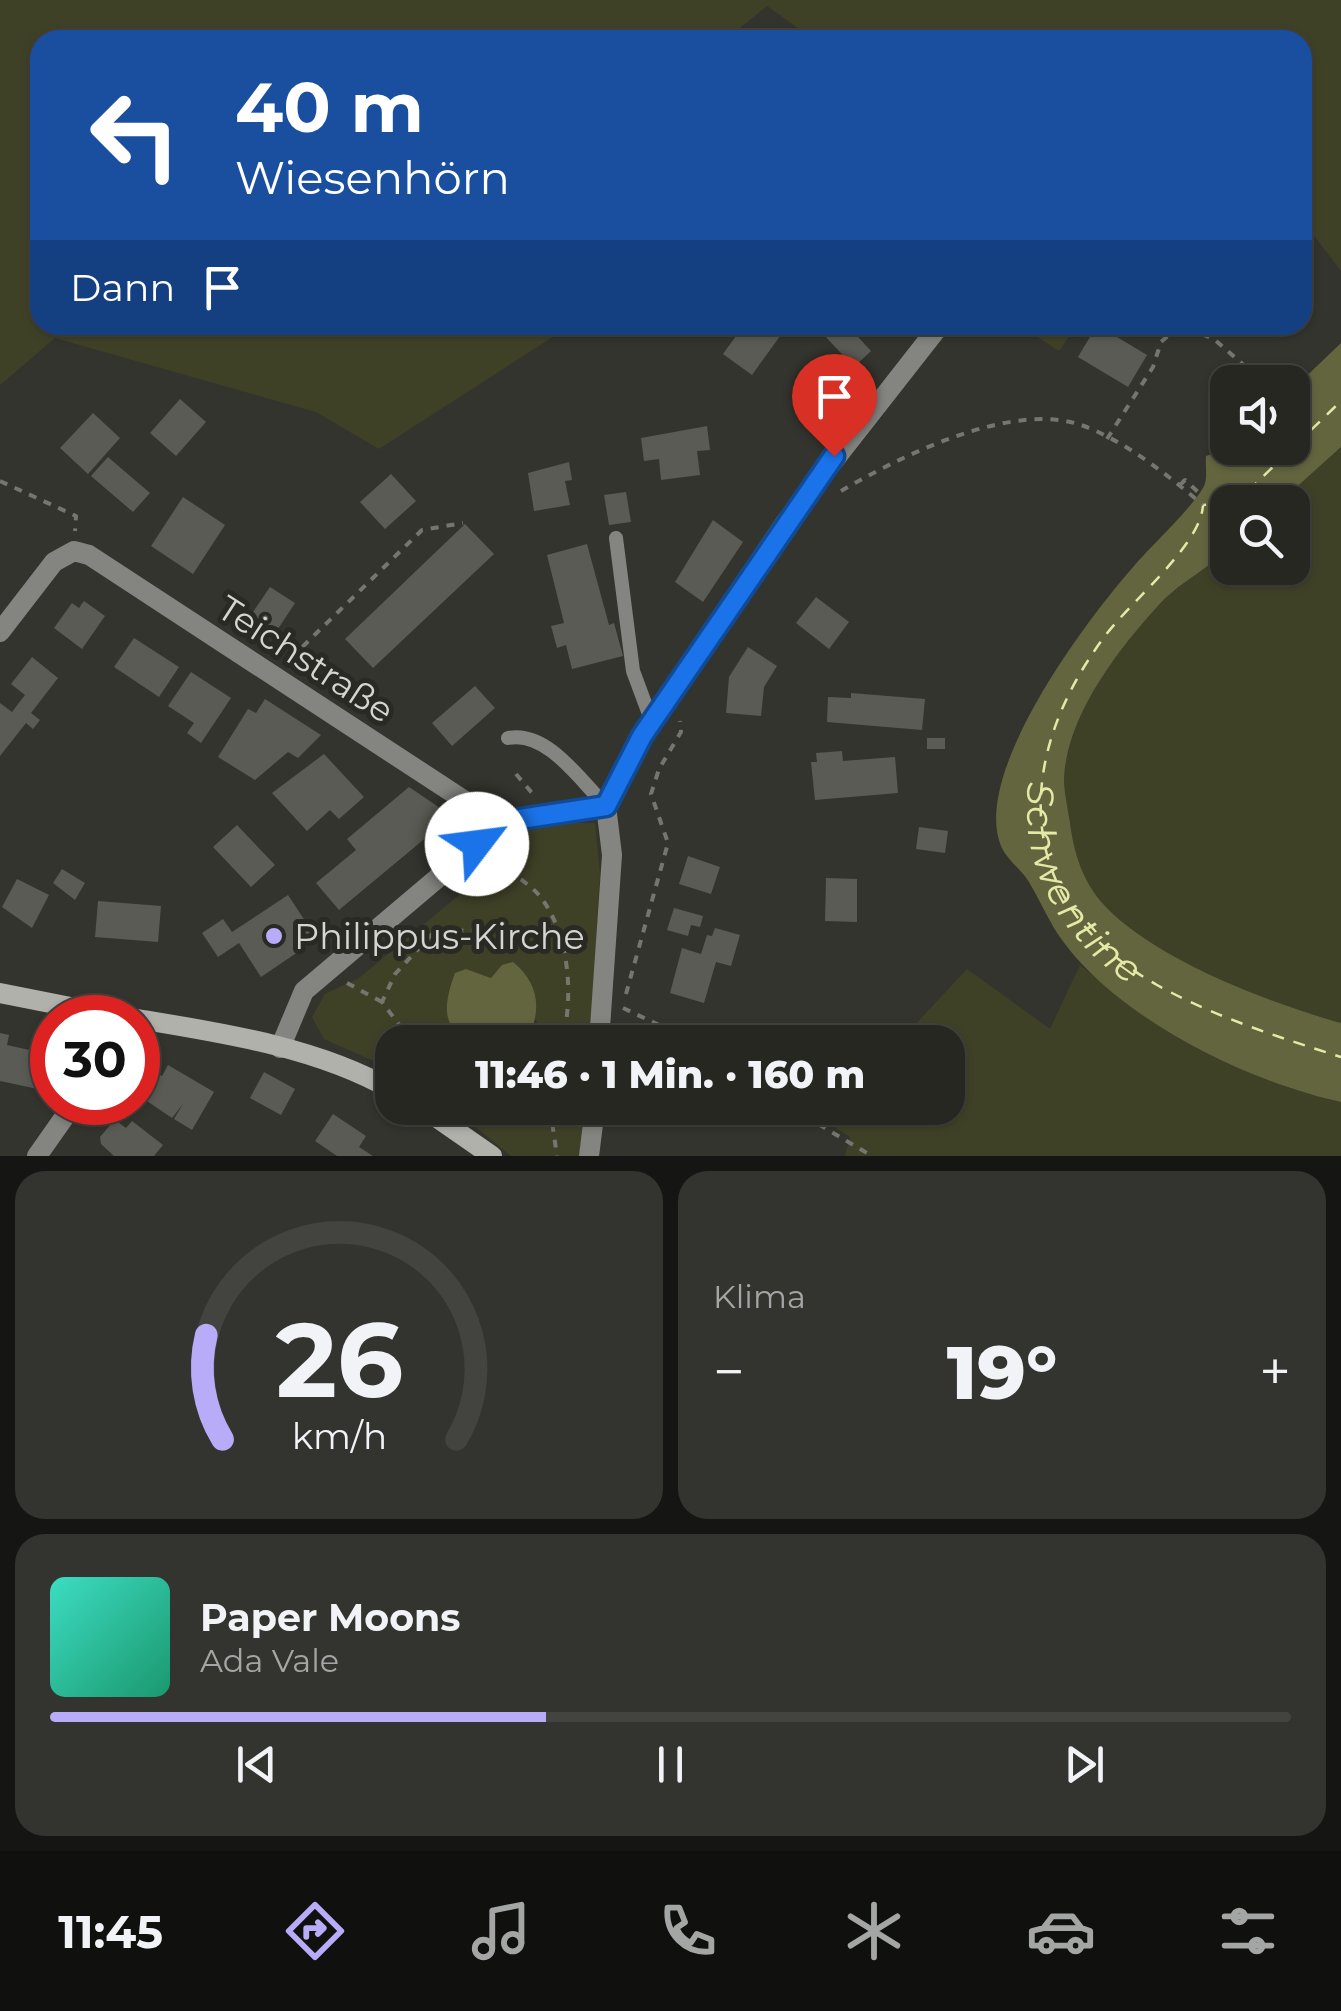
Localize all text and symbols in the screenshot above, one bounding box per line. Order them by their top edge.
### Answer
text: 40 m [235,64,424,150]
icon: left [70,70,200,200]
text: Wiesenhörn [235,150,510,205]
icon: arrive [195,260,250,315]
text: Dann [70,264,175,311]
pin [792,354,877,457]
map controls [1210,365,1310,585]
button: sound [1210,365,1310,465]
icon: arrive [807,369,862,424]
button: search [1210,485,1310,585]
street label: Teichstraße [210,586,402,732]
water label: Schwentine [1017,781,1152,993]
position arrow [425,792,529,896]
place label: Philippus-Kirche [294,915,585,958]
marker: Philippus-Kirche [263,925,285,947]
speed limit sign: 30 [30,995,160,1125]
text: 11:46 · 1 Min. · 160 m [475,1051,865,1098]
text: Klima [713,1277,806,1316]
text: 26 [275,1296,403,1423]
text: 19° [947,1326,1057,1418]
text: − [713,1338,745,1405]
text: + [1259,1338,1291,1405]
text: km/h [291,1414,387,1458]
text: Paper Moons [200,1594,461,1641]
text: Ada Vale [200,1641,339,1680]
icon: previous [229,1737,284,1792]
icon: pause [643,1737,698,1792]
icon: next [1057,1737,1112,1792]
icon: directions [280,1896,350,1966]
icon: music [466,1896,536,1966]
icon: phone [653,1896,723,1966]
icon: climate [839,1896,909,1966]
icon: car [1026,1896,1096,1966]
icon: filters [1213,1896,1283,1966]
text: 11:45 [58,1904,163,1959]

